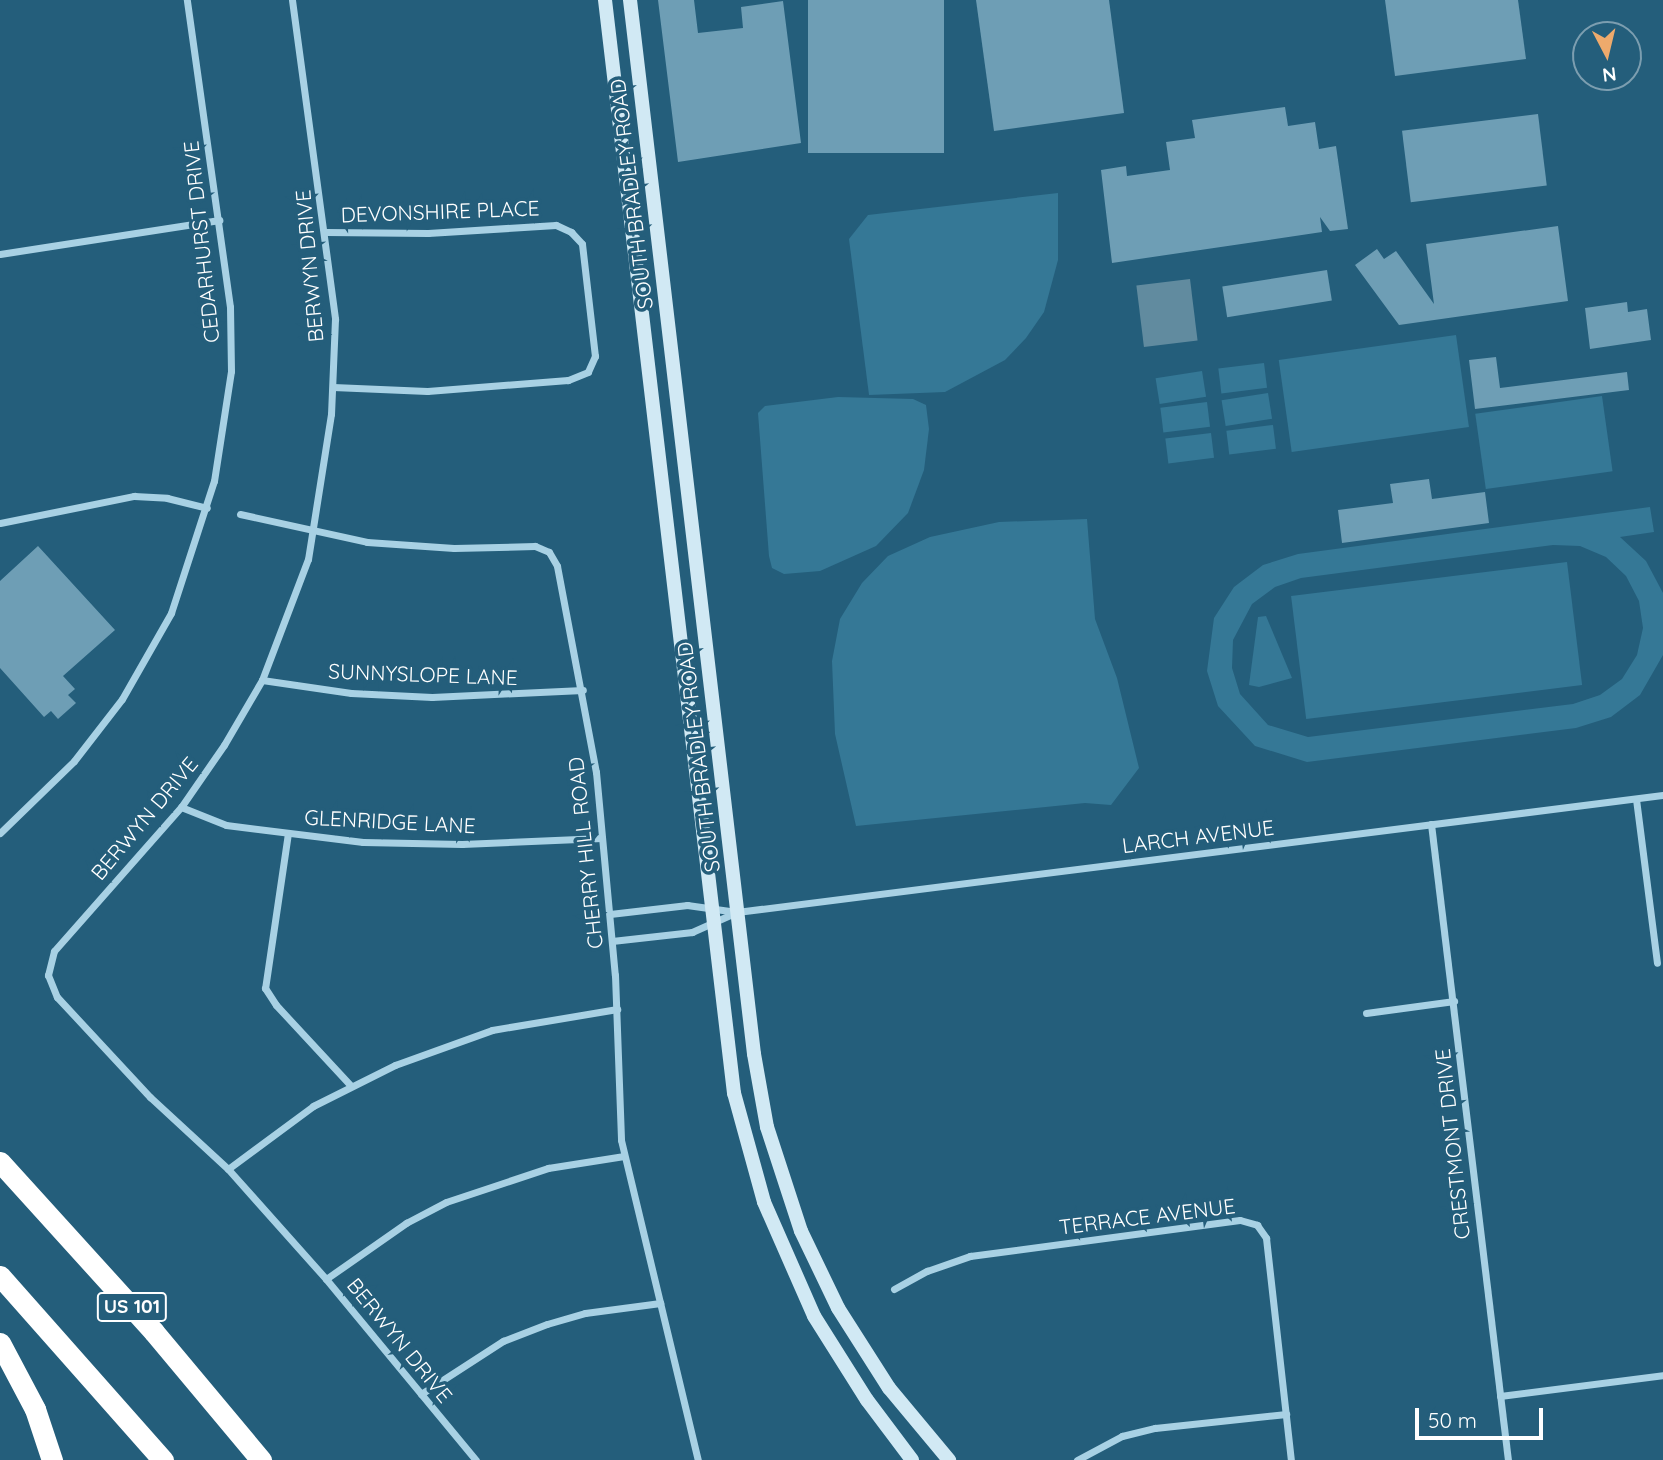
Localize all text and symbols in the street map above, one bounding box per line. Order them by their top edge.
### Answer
north arrow [1572,21,1642,91]
text: N [1601,62,1618,88]
street label: SOUTH BRADLEY ROAD [604,77,658,311]
street label: CEDARHURST DRIVE [178,140,224,344]
street label: BERWYN DRIVE [290,189,328,343]
street label: DEVONSHIRE PLACE [340,195,540,227]
street label: SOUTH BRADLEY ROAD [671,640,725,874]
street label: SUNNYSLOPE LANE [328,658,518,690]
street label: BERWYN DRIVE [85,751,203,885]
street label: CHERRY HILL ROAD [562,756,608,950]
street label: GLENRIDGE LANE [304,804,476,838]
street label: LARCH AVENUE [1121,814,1275,858]
street label: CRESTMONT DRIVE [1429,1047,1475,1241]
street label: TERRACE AVENUE [1057,1193,1237,1239]
street label: BERWYN DRIVE [342,1273,458,1407]
road number: US 101 [95,1292,169,1322]
scale bar [1418,1394,1546,1438]
text: 50 m [1428,1407,1477,1433]

